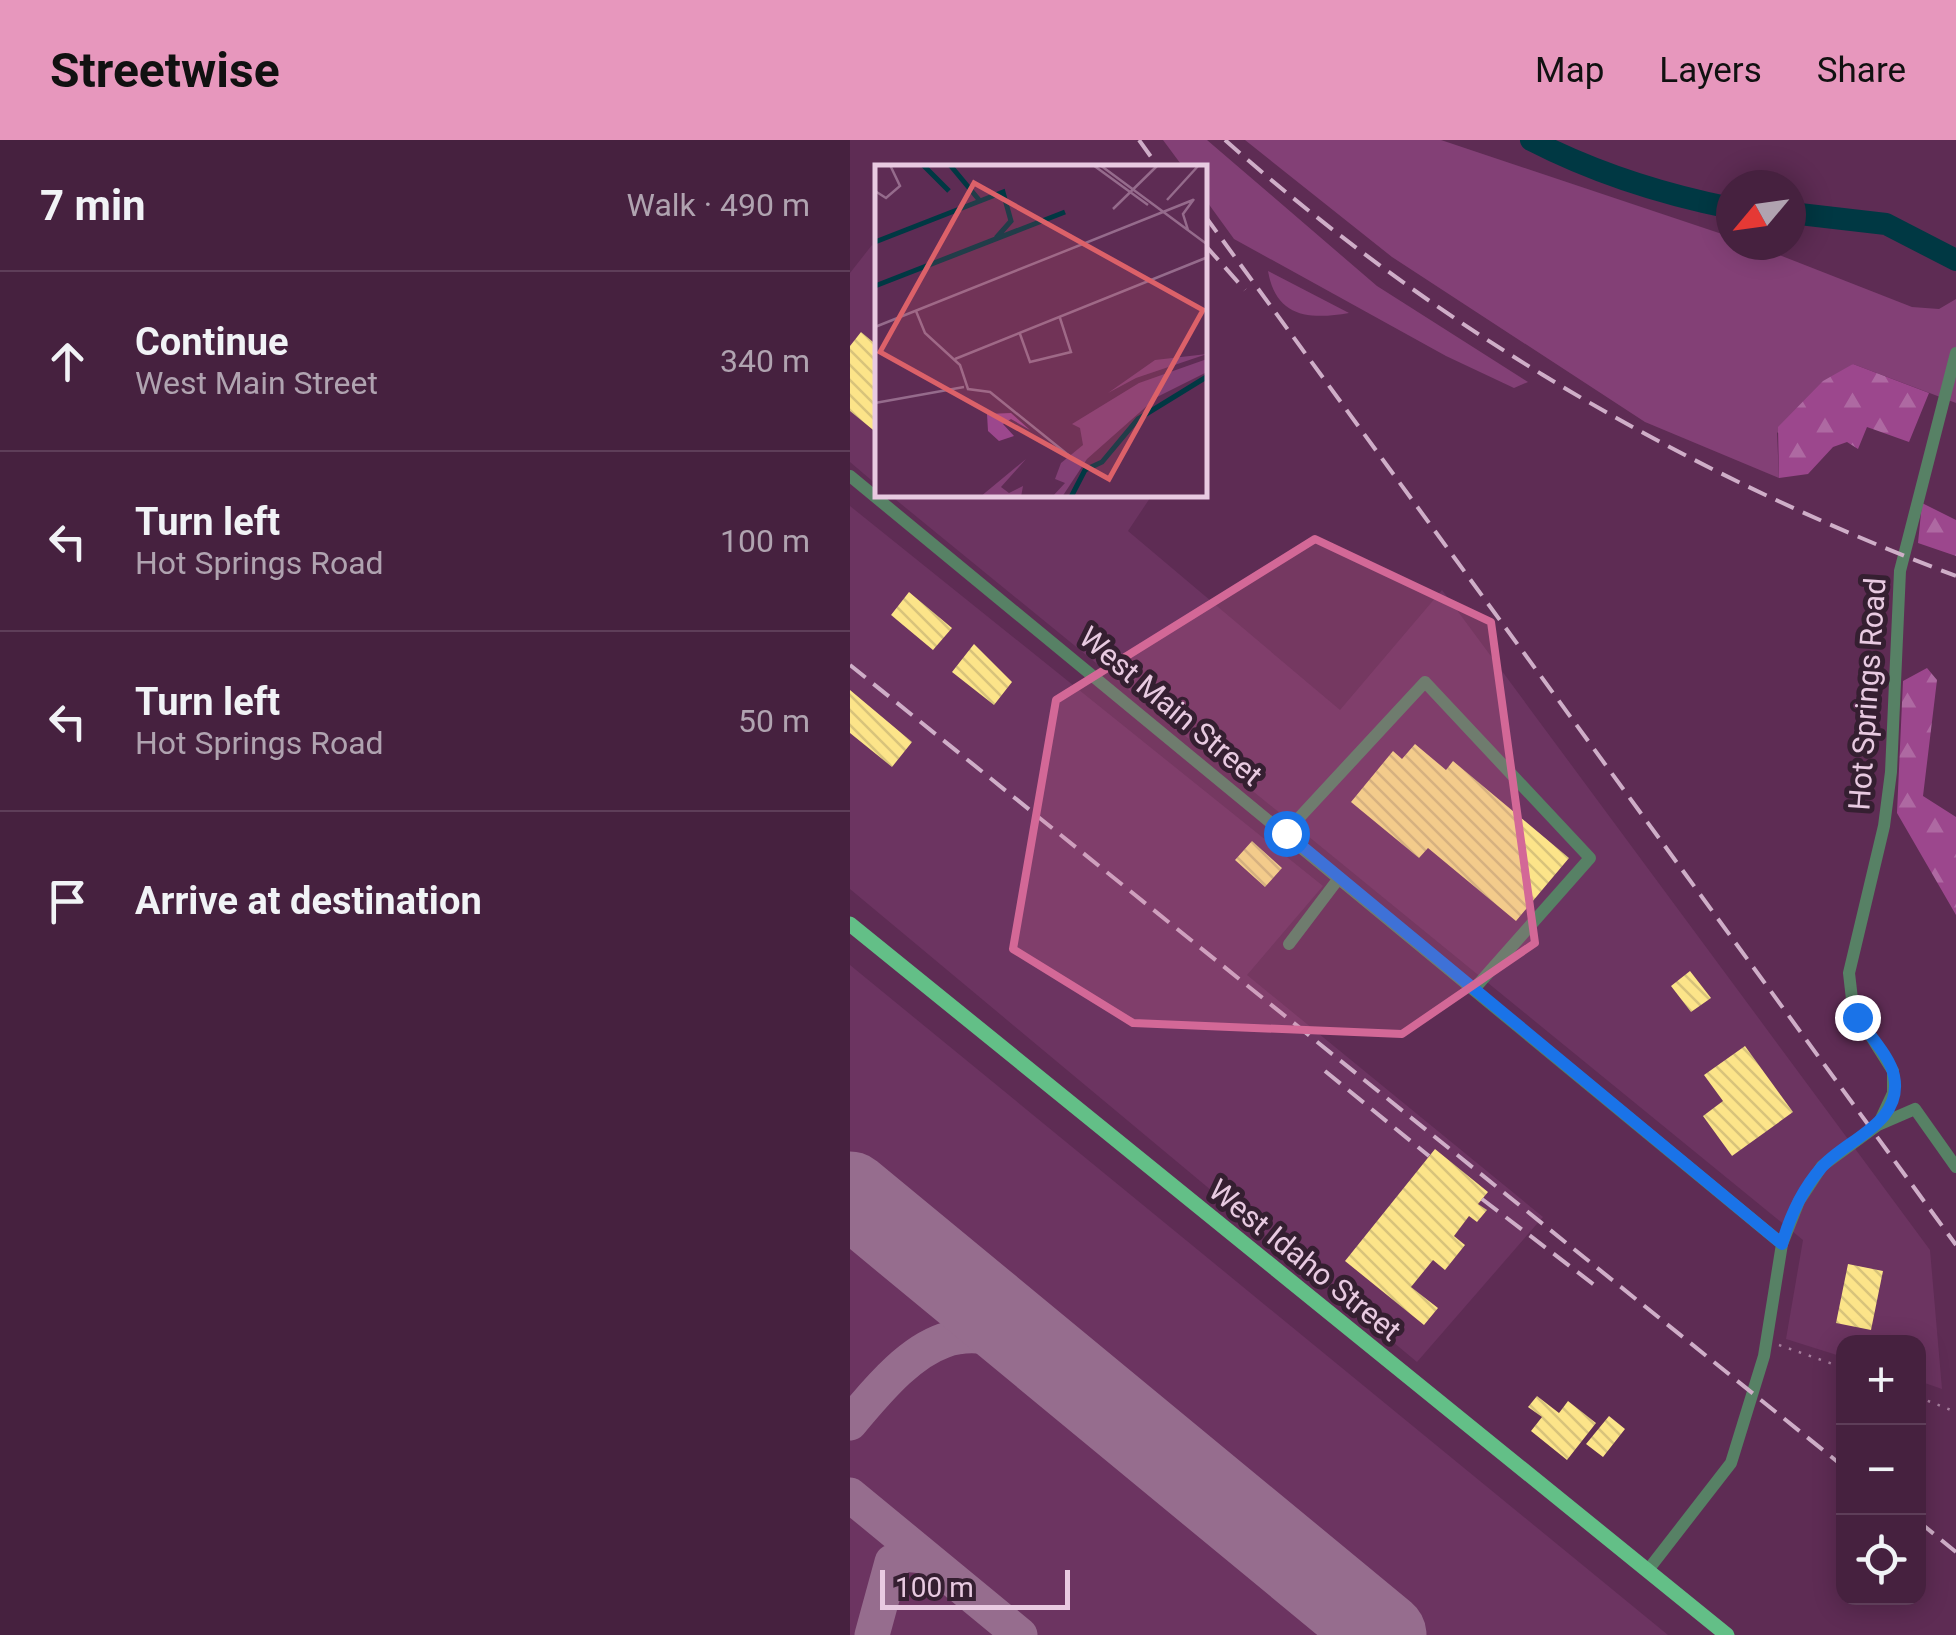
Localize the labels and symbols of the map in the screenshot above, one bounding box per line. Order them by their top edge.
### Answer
inset map [875,165,1208,498]
north arrow [1716,170,1806,260]
street label: Hot Springs Road [1841,577,1893,811]
street label: West Main Street [1073,619,1269,793]
route start [1264,811,1310,857]
route end [1835,995,1881,1041]
street label: West Idaho Street [1202,1172,1408,1348]
scale bar [880,1565,1070,1610]

